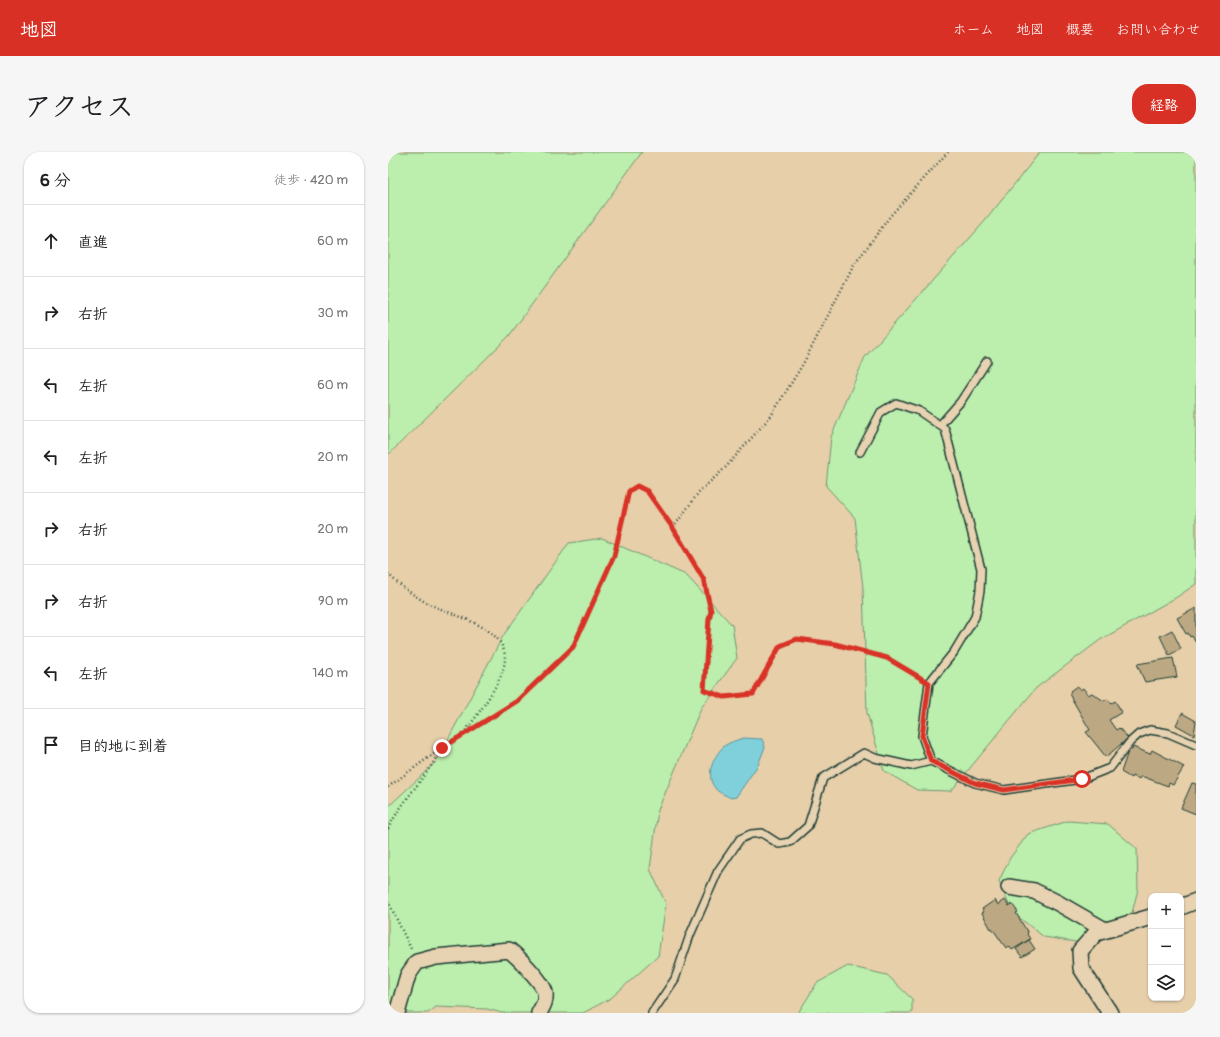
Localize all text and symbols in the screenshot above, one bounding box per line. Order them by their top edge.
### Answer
text: 地図 [20,18,58,42]
text: ホーム [953,21,994,38]
text: 地図 [1016,21,1044,38]
text: 概要 [1066,21,1094,38]
text: お問い合わせ [1116,21,1200,38]
button: 経路 [1132,84,1196,124]
text: アクセス [24,90,134,125]
text: 6 分 [40,170,71,191]
text: 徒歩 · 420 m [274,172,348,188]
icon: ahead [40,230,62,252]
text: 直進 [78,233,108,252]
text: 60 m [317,233,348,249]
icon: right [40,302,62,324]
text: 右折 [78,305,108,324]
text: 30 m [318,305,348,321]
icon: left [40,374,62,396]
text: 左折 [78,377,108,396]
text: 60 m [317,377,348,393]
icon: left [40,446,62,468]
text: 左折 [78,449,108,468]
text: 20 m [317,449,348,465]
icon: right [40,518,62,540]
text: 右折 [78,521,108,540]
text: 20 m [317,521,348,537]
icon: right [40,590,62,612]
text: 右折 [78,593,108,612]
text: 90 m [318,593,348,609]
icon: left [40,662,62,684]
text: 左折 [78,665,108,684]
text: 140 m [312,665,348,681]
icon: arrive [40,734,62,756]
text: 目的地に到着 [78,737,168,756]
route end [433,739,451,757]
route start [1073,770,1091,788]
map controls [1148,893,1184,1001]
button: + [1148,893,1184,929]
button: − [1148,929,1184,965]
button: layers [1148,965,1184,1001]

